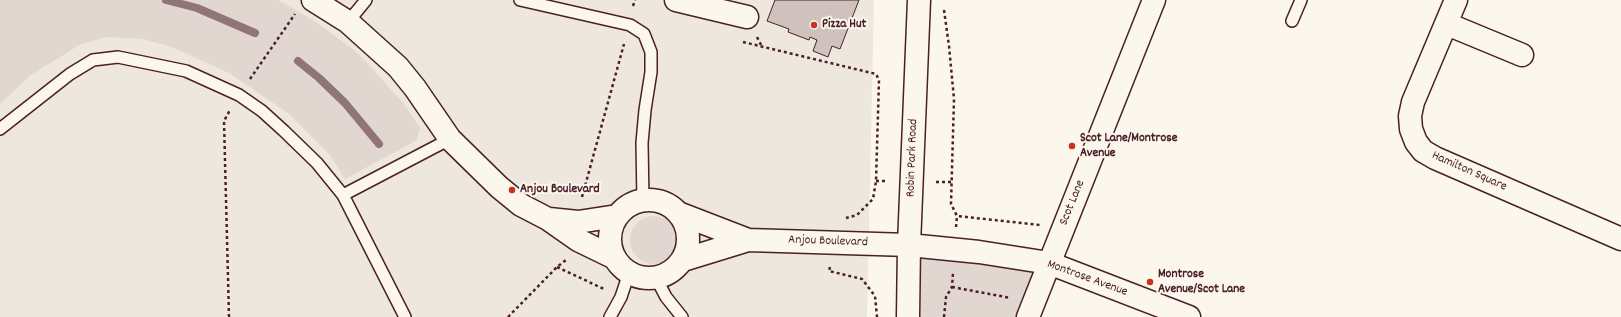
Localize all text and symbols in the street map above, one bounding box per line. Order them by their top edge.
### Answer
place label: Pizza Hut [822,17,866,33]
marker: Pizza Hut [809,20,819,30]
street label: Robin Park Road [904,118,922,198]
place label: Scot Lane/Montrose Avenue [1080,131,1177,162]
marker: Scot Lane/Montrose Avenue [1067,141,1077,151]
street label: Hamilton Square [1429,149,1509,195]
street label: Scot Lane [1057,178,1089,228]
place label: Anjou Boulevard [520,182,600,198]
marker: Anjou Boulevard [507,185,517,195]
street label: Anjou Boulevard [788,233,868,251]
street label: Montrose Avenue [1045,257,1129,301]
place label: Montrose Avenue/Scot Lane [1158,267,1245,298]
marker: Montrose Avenue/Scot Lane [1145,277,1155,287]

